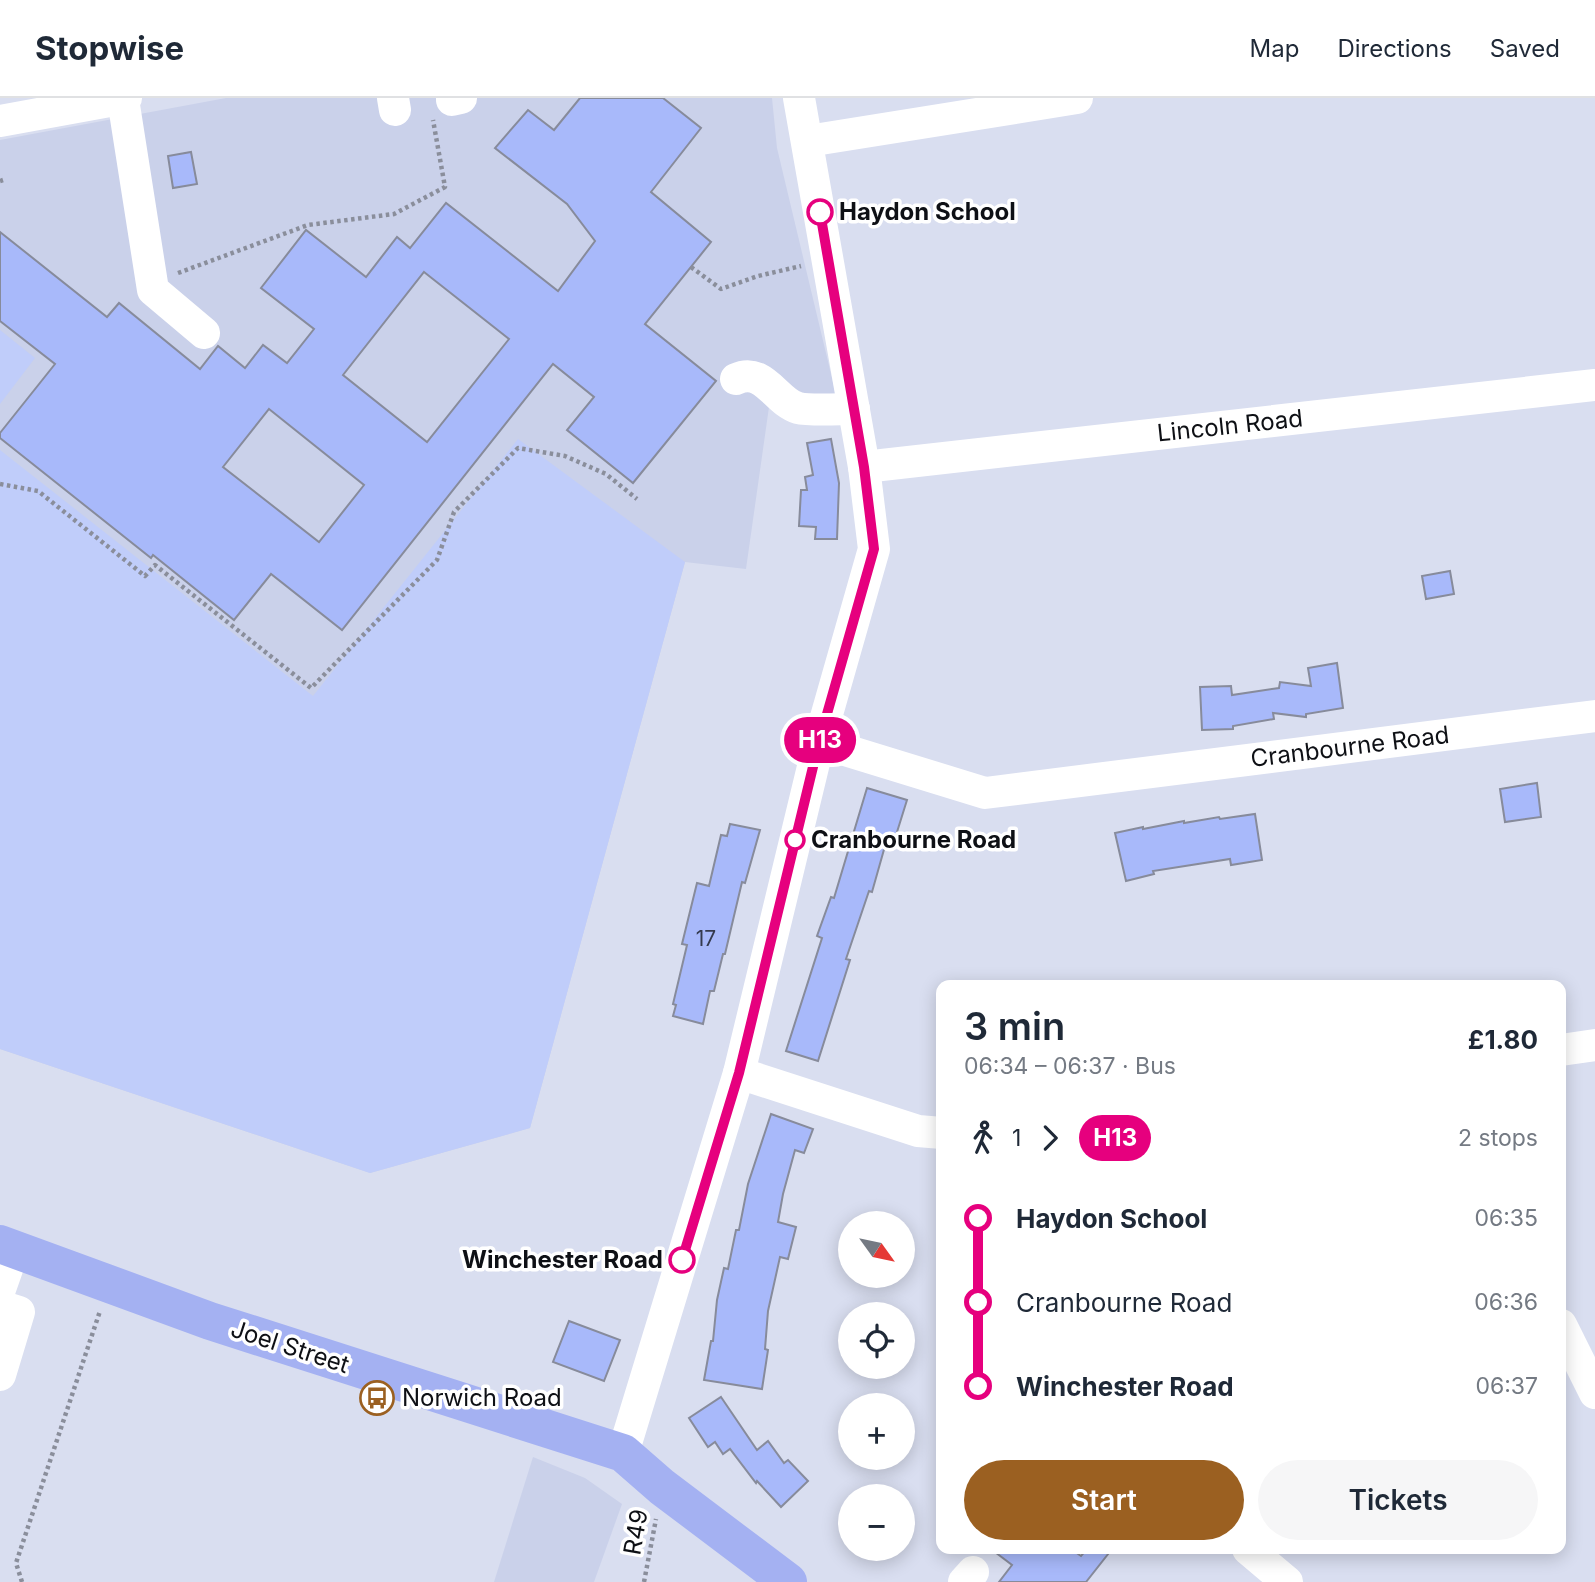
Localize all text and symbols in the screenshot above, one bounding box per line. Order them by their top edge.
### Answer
text: Stopwise [35,28,184,68]
text: Map [1250,34,1299,63]
text: Directions [1337,34,1452,63]
text: Saved [1490,34,1560,63]
place label: Haydon School [839,197,1016,226]
marker: Haydon School [807,199,833,225]
street label: Lincoln Road [1156,403,1304,448]
line badge: H13 [780,717,860,763]
street label: Cranbourne Road [1249,720,1451,773]
text: H13 [798,725,842,754]
place label: Cranbourne Road [811,825,1016,854]
marker: Cranbourne Road [785,830,805,850]
house number: 17 [696,926,716,951]
text: 3 min [964,1003,1065,1049]
text: £1.80 [1468,1024,1538,1055]
text: 06:34 – 06:37 · Bus [964,1052,1176,1080]
icon: walk [964,1119,1002,1157]
icon: forward [1031,1119,1069,1157]
text: H13 [1093,1123,1137,1152]
text: 1 [1012,1124,1021,1152]
text: 2 stops [1458,1124,1538,1152]
text: Haydon School [1016,1203,1207,1234]
text: 06:35 [1474,1204,1538,1232]
north arrow [838,1211,915,1288]
map controls [838,1211,915,1561]
place label: Winchester Road [462,1245,663,1274]
marker: Winchester Road [669,1247,695,1273]
text: Cranbourne Road [1016,1287,1232,1318]
text: 06:36 [1474,1288,1538,1316]
button: locate [838,1302,915,1379]
street label: Joel Street [227,1314,353,1379]
text: Winchester Road [1016,1371,1234,1402]
text: 06:37 [1475,1372,1538,1400]
bus stop icon: Norwich Road [358,1379,396,1417]
place label: Norwich Road [402,1383,562,1412]
button: + [838,1393,915,1470]
button: Start [964,1460,1244,1540]
button: Tickets [1258,1460,1538,1540]
button: − [838,1484,915,1561]
street label: R49 [617,1507,654,1557]

